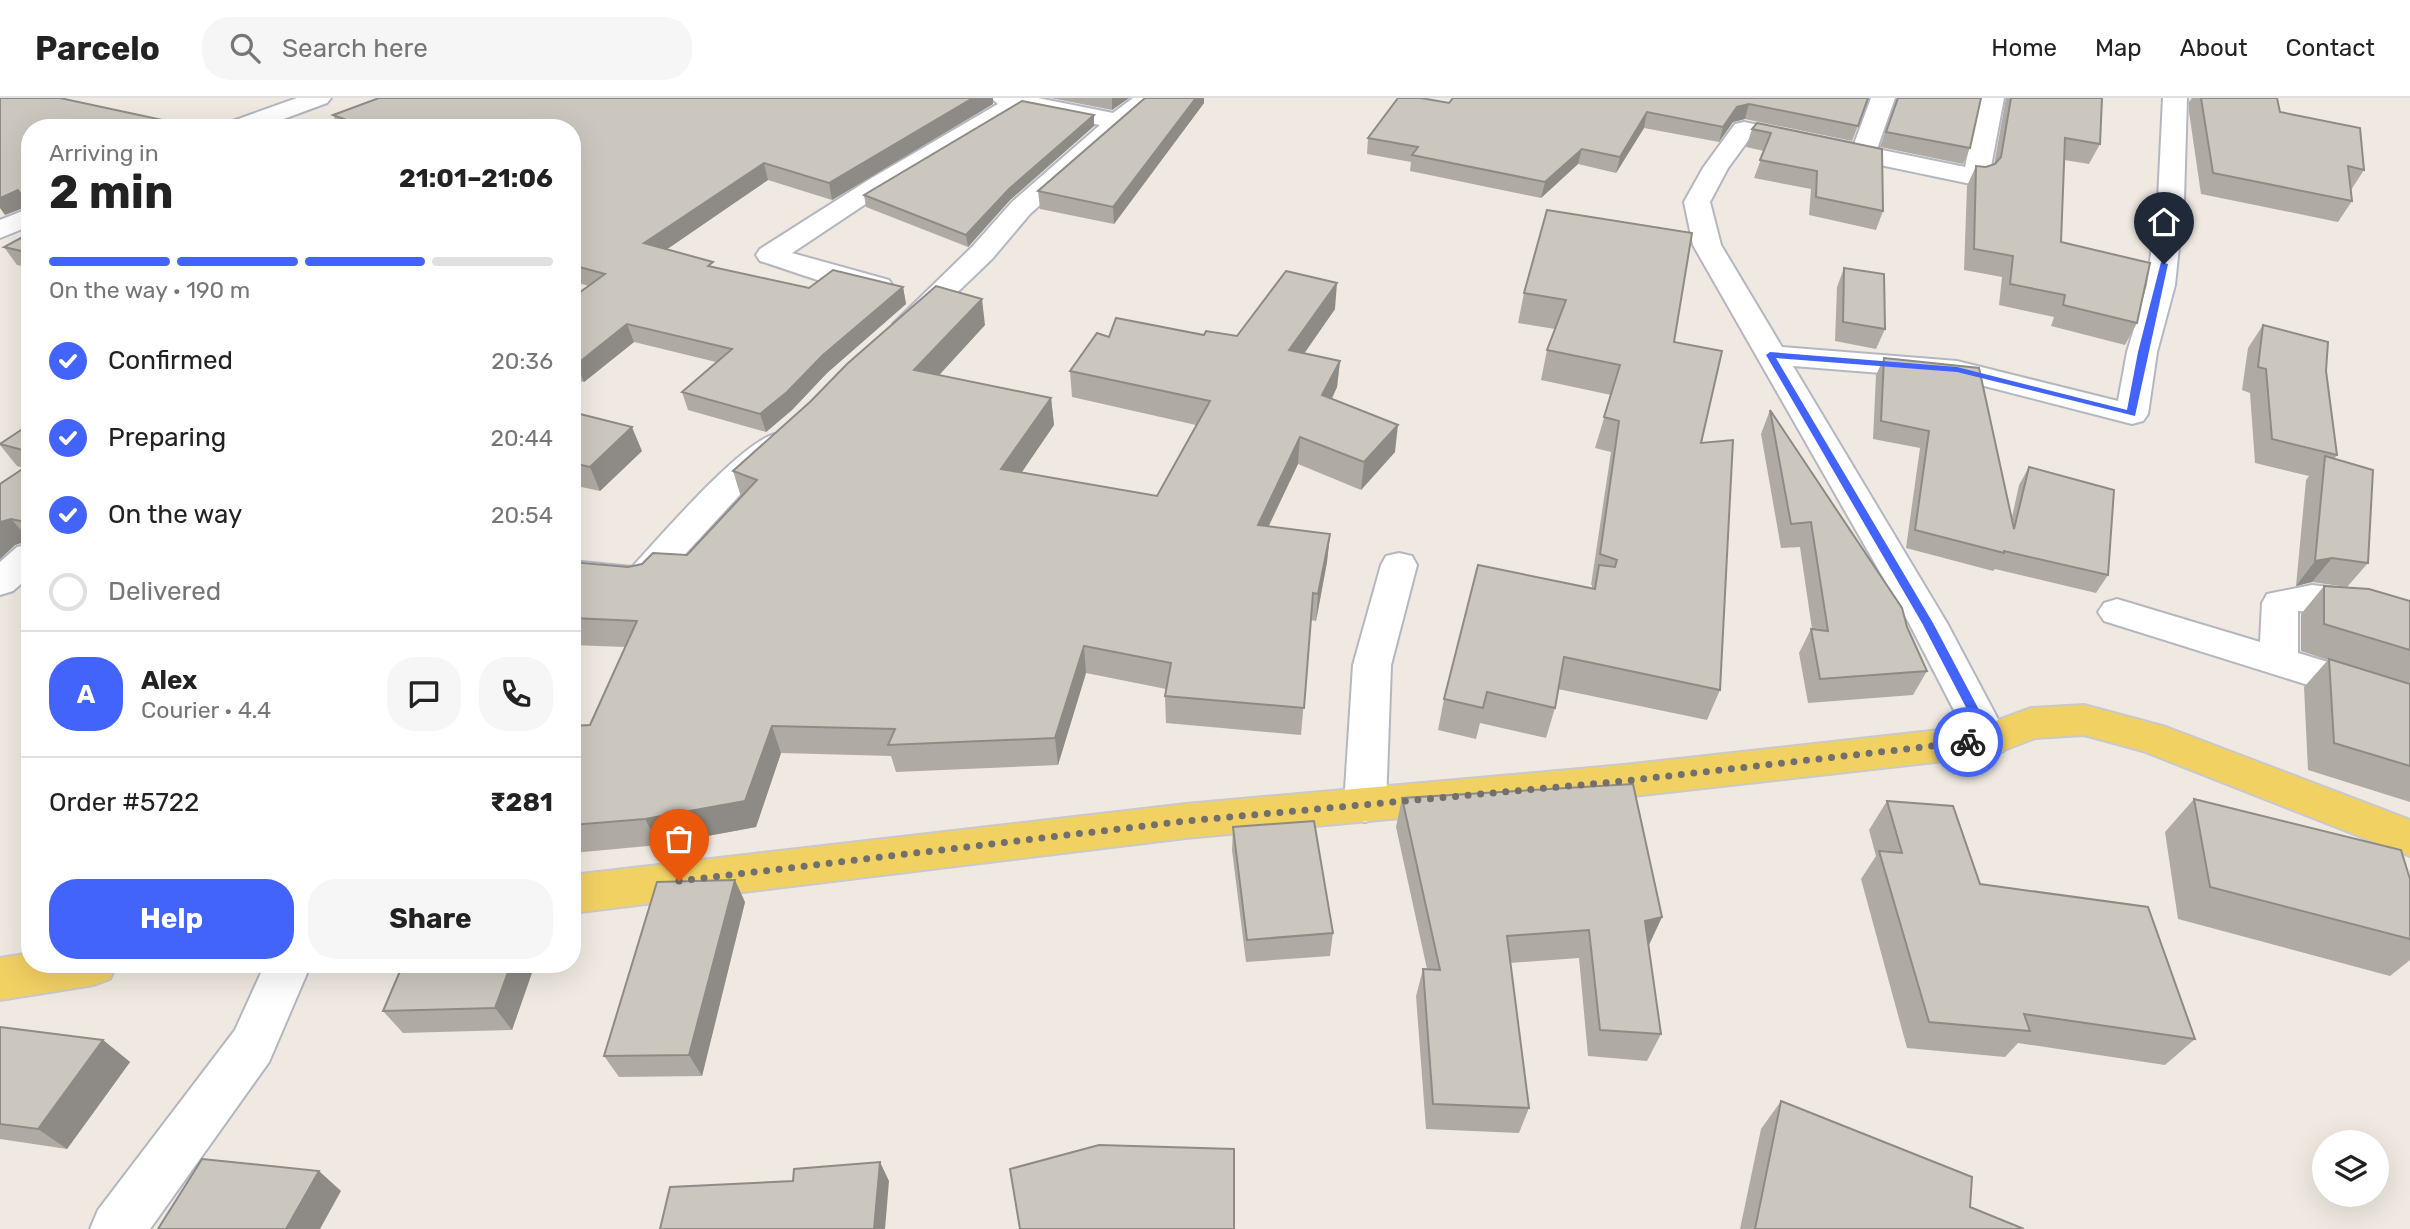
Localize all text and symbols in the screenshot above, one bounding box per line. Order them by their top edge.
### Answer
search box [202,17,692,80]
text: Parcelo [35,29,160,68]
icon: search [226,29,264,67]
text: Search here [282,33,428,64]
text: Home [1991,34,2057,62]
text: Map [2095,34,2142,62]
text: About [2180,34,2248,62]
text: Contact [2286,34,2375,62]
text: Arriving in [49,139,159,167]
text: 21:01–21:06 [399,163,553,194]
text: 2 min [49,165,174,220]
pin [2134,192,2194,264]
icon: home [2145,203,2183,241]
text: On the way · 190 m [49,276,250,304]
icon: check [49,342,87,380]
text: Confirmed [108,345,233,376]
text: 20:36 [491,347,553,375]
icon: check [49,419,87,457]
text: Preparing [108,422,226,453]
text: 20:44 [490,424,553,452]
icon: check [49,496,87,534]
text: On the way [108,499,242,530]
text: 20:54 [491,501,553,529]
text: Delivered [108,576,221,607]
button: chat [387,657,461,731]
button: phone [479,657,553,731]
text: Alex [141,665,197,696]
text: A [77,679,95,710]
text: Courier · 4.4 [141,696,271,724]
courier [1933,707,2003,777]
icon: bike [1949,723,1987,761]
text: Order #5722 [49,787,199,818]
text: ₹281 [490,787,553,818]
pin [649,809,709,881]
icon: bag [660,820,698,858]
button: Help [49,879,294,959]
button: Share [308,879,553,959]
map controls [2312,1130,2389,1207]
button: layers [2312,1130,2389,1207]

